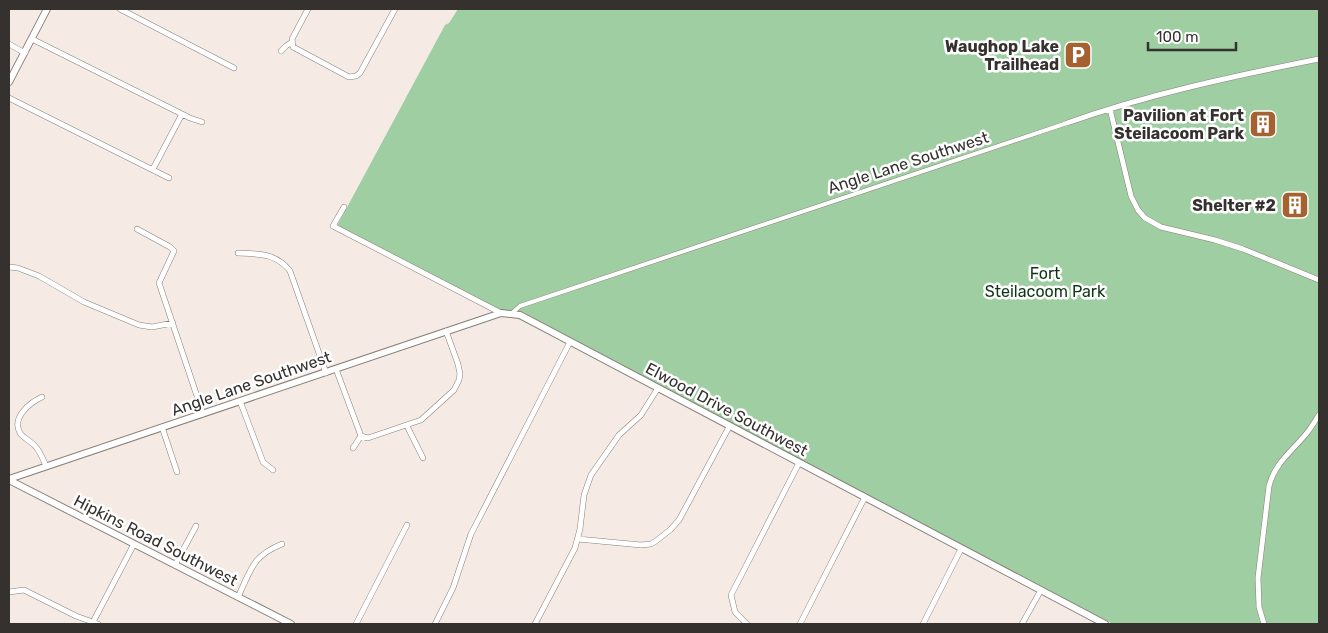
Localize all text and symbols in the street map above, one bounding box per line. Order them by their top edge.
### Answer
scale bar [1148,20,1236,52]
text: 100 m [1156,28,1198,46]
place label: Waughop Lake Trailhead [945,37,1059,74]
parking icon: Waughop Lake Trailhead [1063,40,1093,70]
place label: Pavilion at Fort Steilacoom Park [1114,106,1245,143]
building icon: Pavilion at Fort Steilacoom Park [1248,109,1278,139]
street label: Angle Lane Southwest [825,128,991,197]
building icon: Shelter #2 [1280,190,1310,220]
place label: Shelter #2 [1192,196,1276,215]
park label: Fort Steilacoom Park [985,264,1106,301]
street label: Angle Lane Southwest [169,347,334,420]
street label: Elwood Drive Southwest [642,359,811,460]
street label: Hipkins Road Southwest [71,491,241,590]

